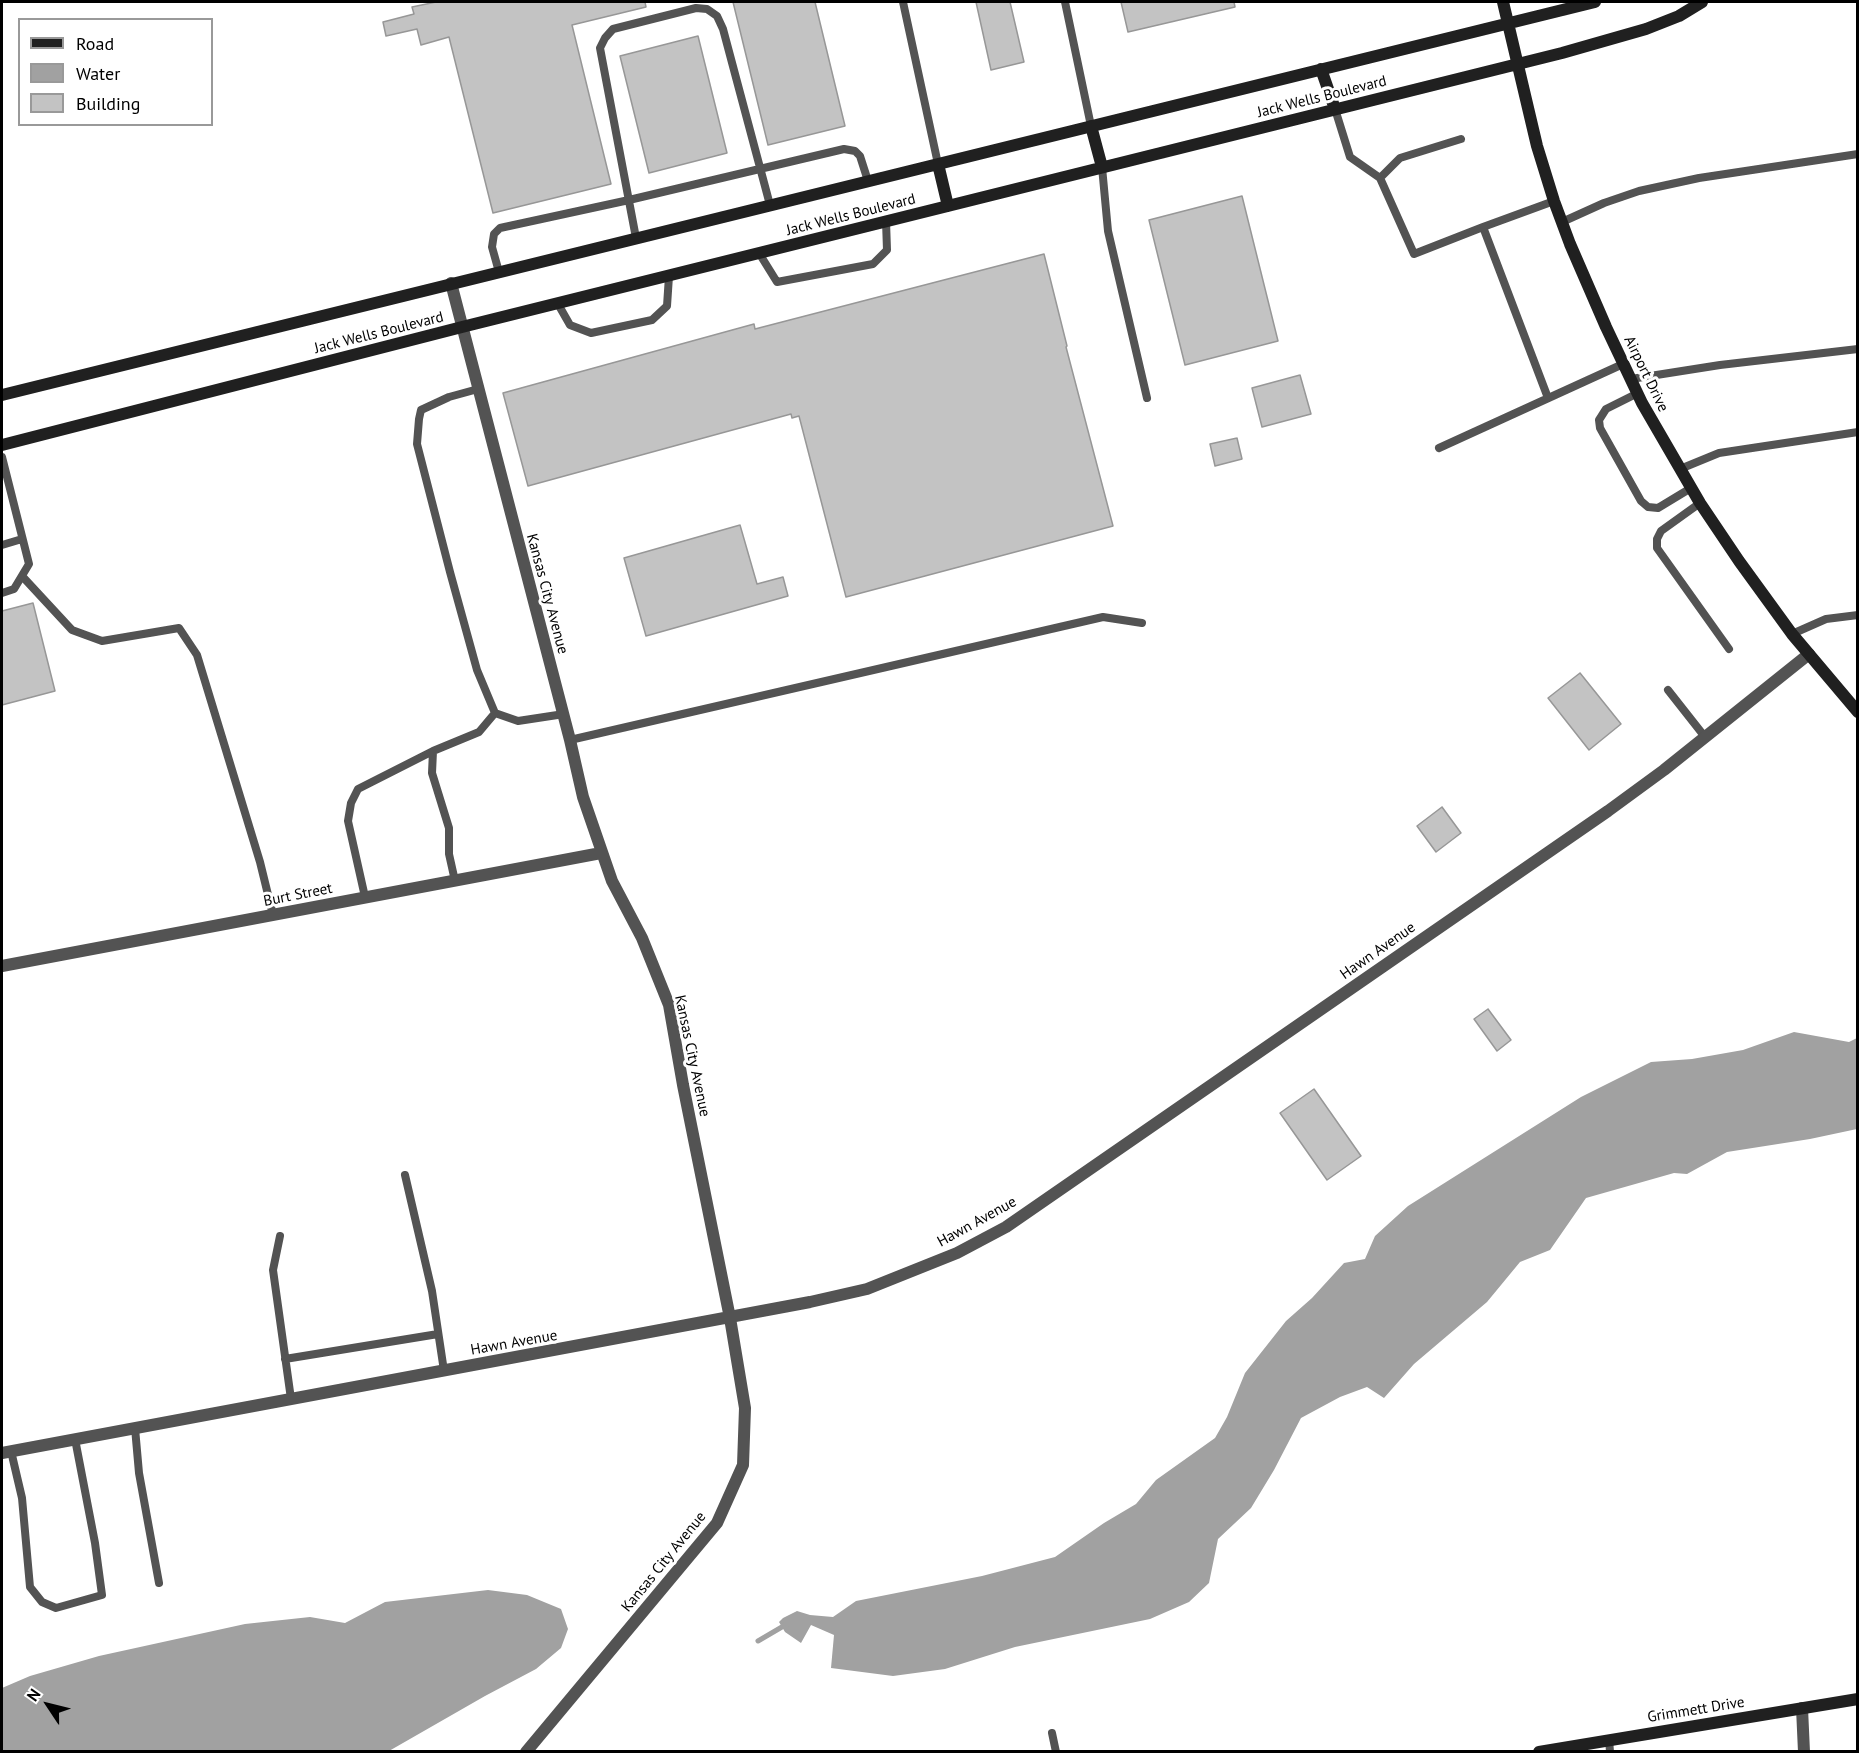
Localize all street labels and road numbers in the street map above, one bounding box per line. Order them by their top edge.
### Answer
street label: Jack Wells Boulevard [1255,72,1389,122]
street label: Jack Wells Boulevard [784,190,918,240]
street label: Jack Wells Boulevard [312,308,446,358]
street label: Airport Drive [1620,333,1672,415]
street label: Kansas City Avenue [522,532,572,656]
street label: Burt Street [262,880,334,910]
street label: Hawn Avenue [1337,919,1419,983]
street label: Kansas City Avenue [670,994,714,1118]
street label: Hawn Avenue [934,1193,1020,1251]
street label: Hawn Avenue [469,1327,559,1359]
street label: Kansas City Avenue [618,1508,710,1616]
street label: Grimmett Drive [1646,1693,1746,1727]

